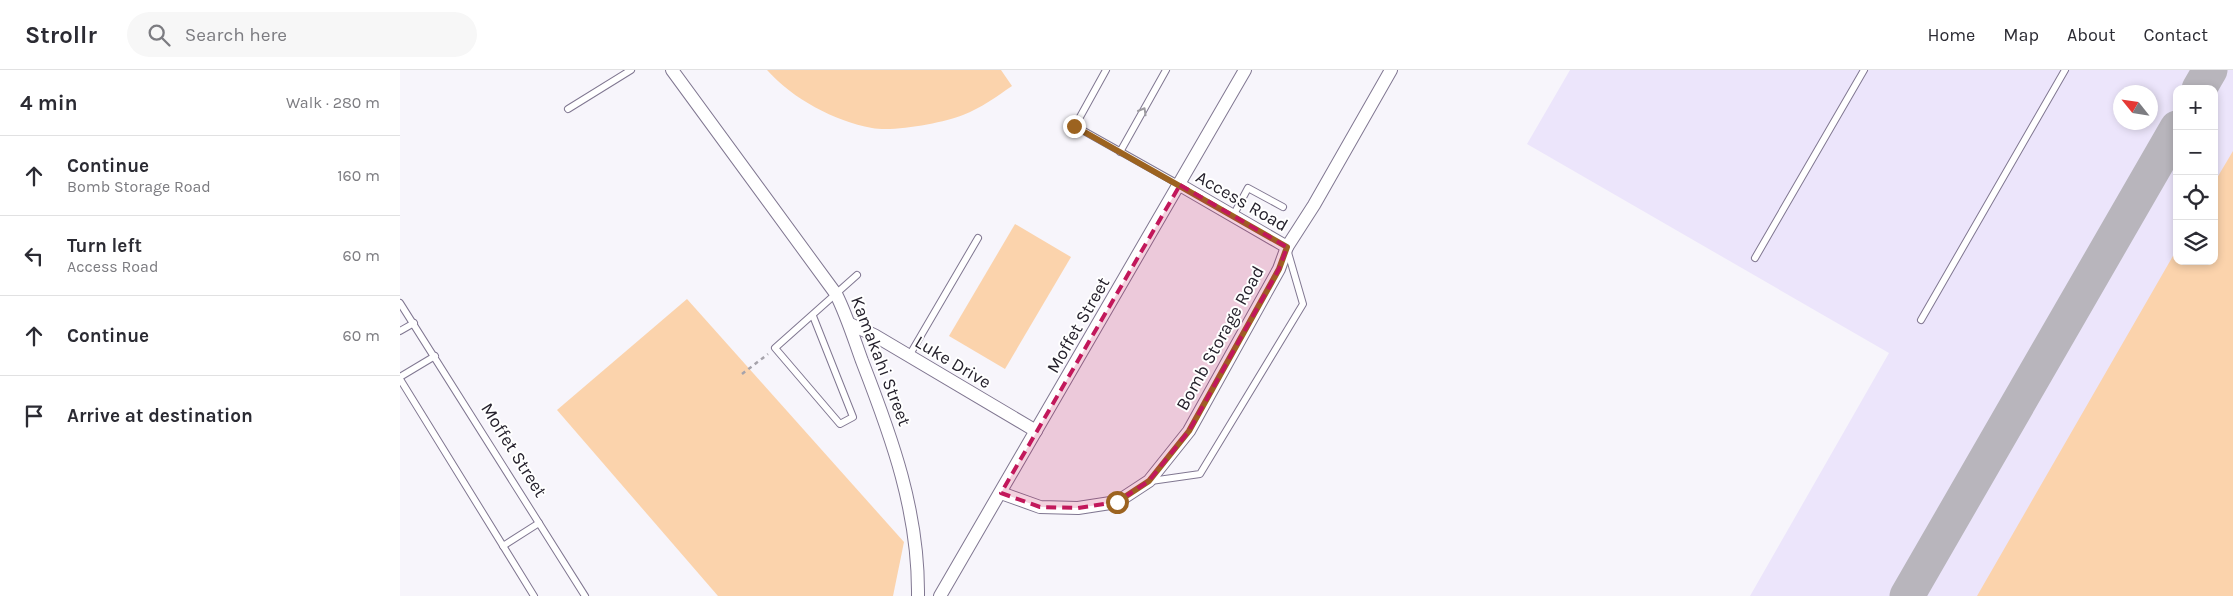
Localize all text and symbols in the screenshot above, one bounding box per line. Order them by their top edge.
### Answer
search box [127,12,477,57]
text: Strollr [25,21,97,49]
icon: search [145,21,173,49]
text: Search here [185,24,287,46]
text: Home [1927,24,1975,46]
text: Map [2003,24,2039,46]
text: About [2067,24,2116,46]
text: Contact [2144,24,2208,46]
north arrow [2113,85,2158,130]
map controls [2173,85,2218,265]
button: + [2173,85,2218,130]
text: 4 min [20,91,78,115]
text: Walk · 280 m [286,93,380,112]
one-way arrow [1137,107,1147,116]
route end [1063,115,1086,138]
button: − [2173,130,2218,175]
text: Continue [67,155,149,177]
icon: ahead [20,162,48,190]
text: 160 m [337,166,380,185]
street label: Access Road [1192,166,1292,236]
button: locate [2173,175,2218,220]
text: Bomb Storage Road [67,177,211,196]
button: layers [2173,220,2218,265]
text: Turn left [67,235,142,257]
icon: left [20,242,48,270]
text: 60 m [343,246,380,265]
text: Access Road [67,257,158,276]
street label: Bomb Storage Road [1171,262,1269,414]
street label: Moffet Street [1042,273,1114,377]
street label: Kamakahi Street [846,293,916,429]
icon: ahead [20,322,48,350]
text: Continue [67,325,149,347]
text: 60 m [343,326,380,345]
street label: Luke Drive [911,331,995,393]
street label: Moffet Street [476,399,552,501]
icon: arrive [20,402,48,430]
text: Arrive at destination [67,405,253,427]
route start [1106,491,1129,514]

